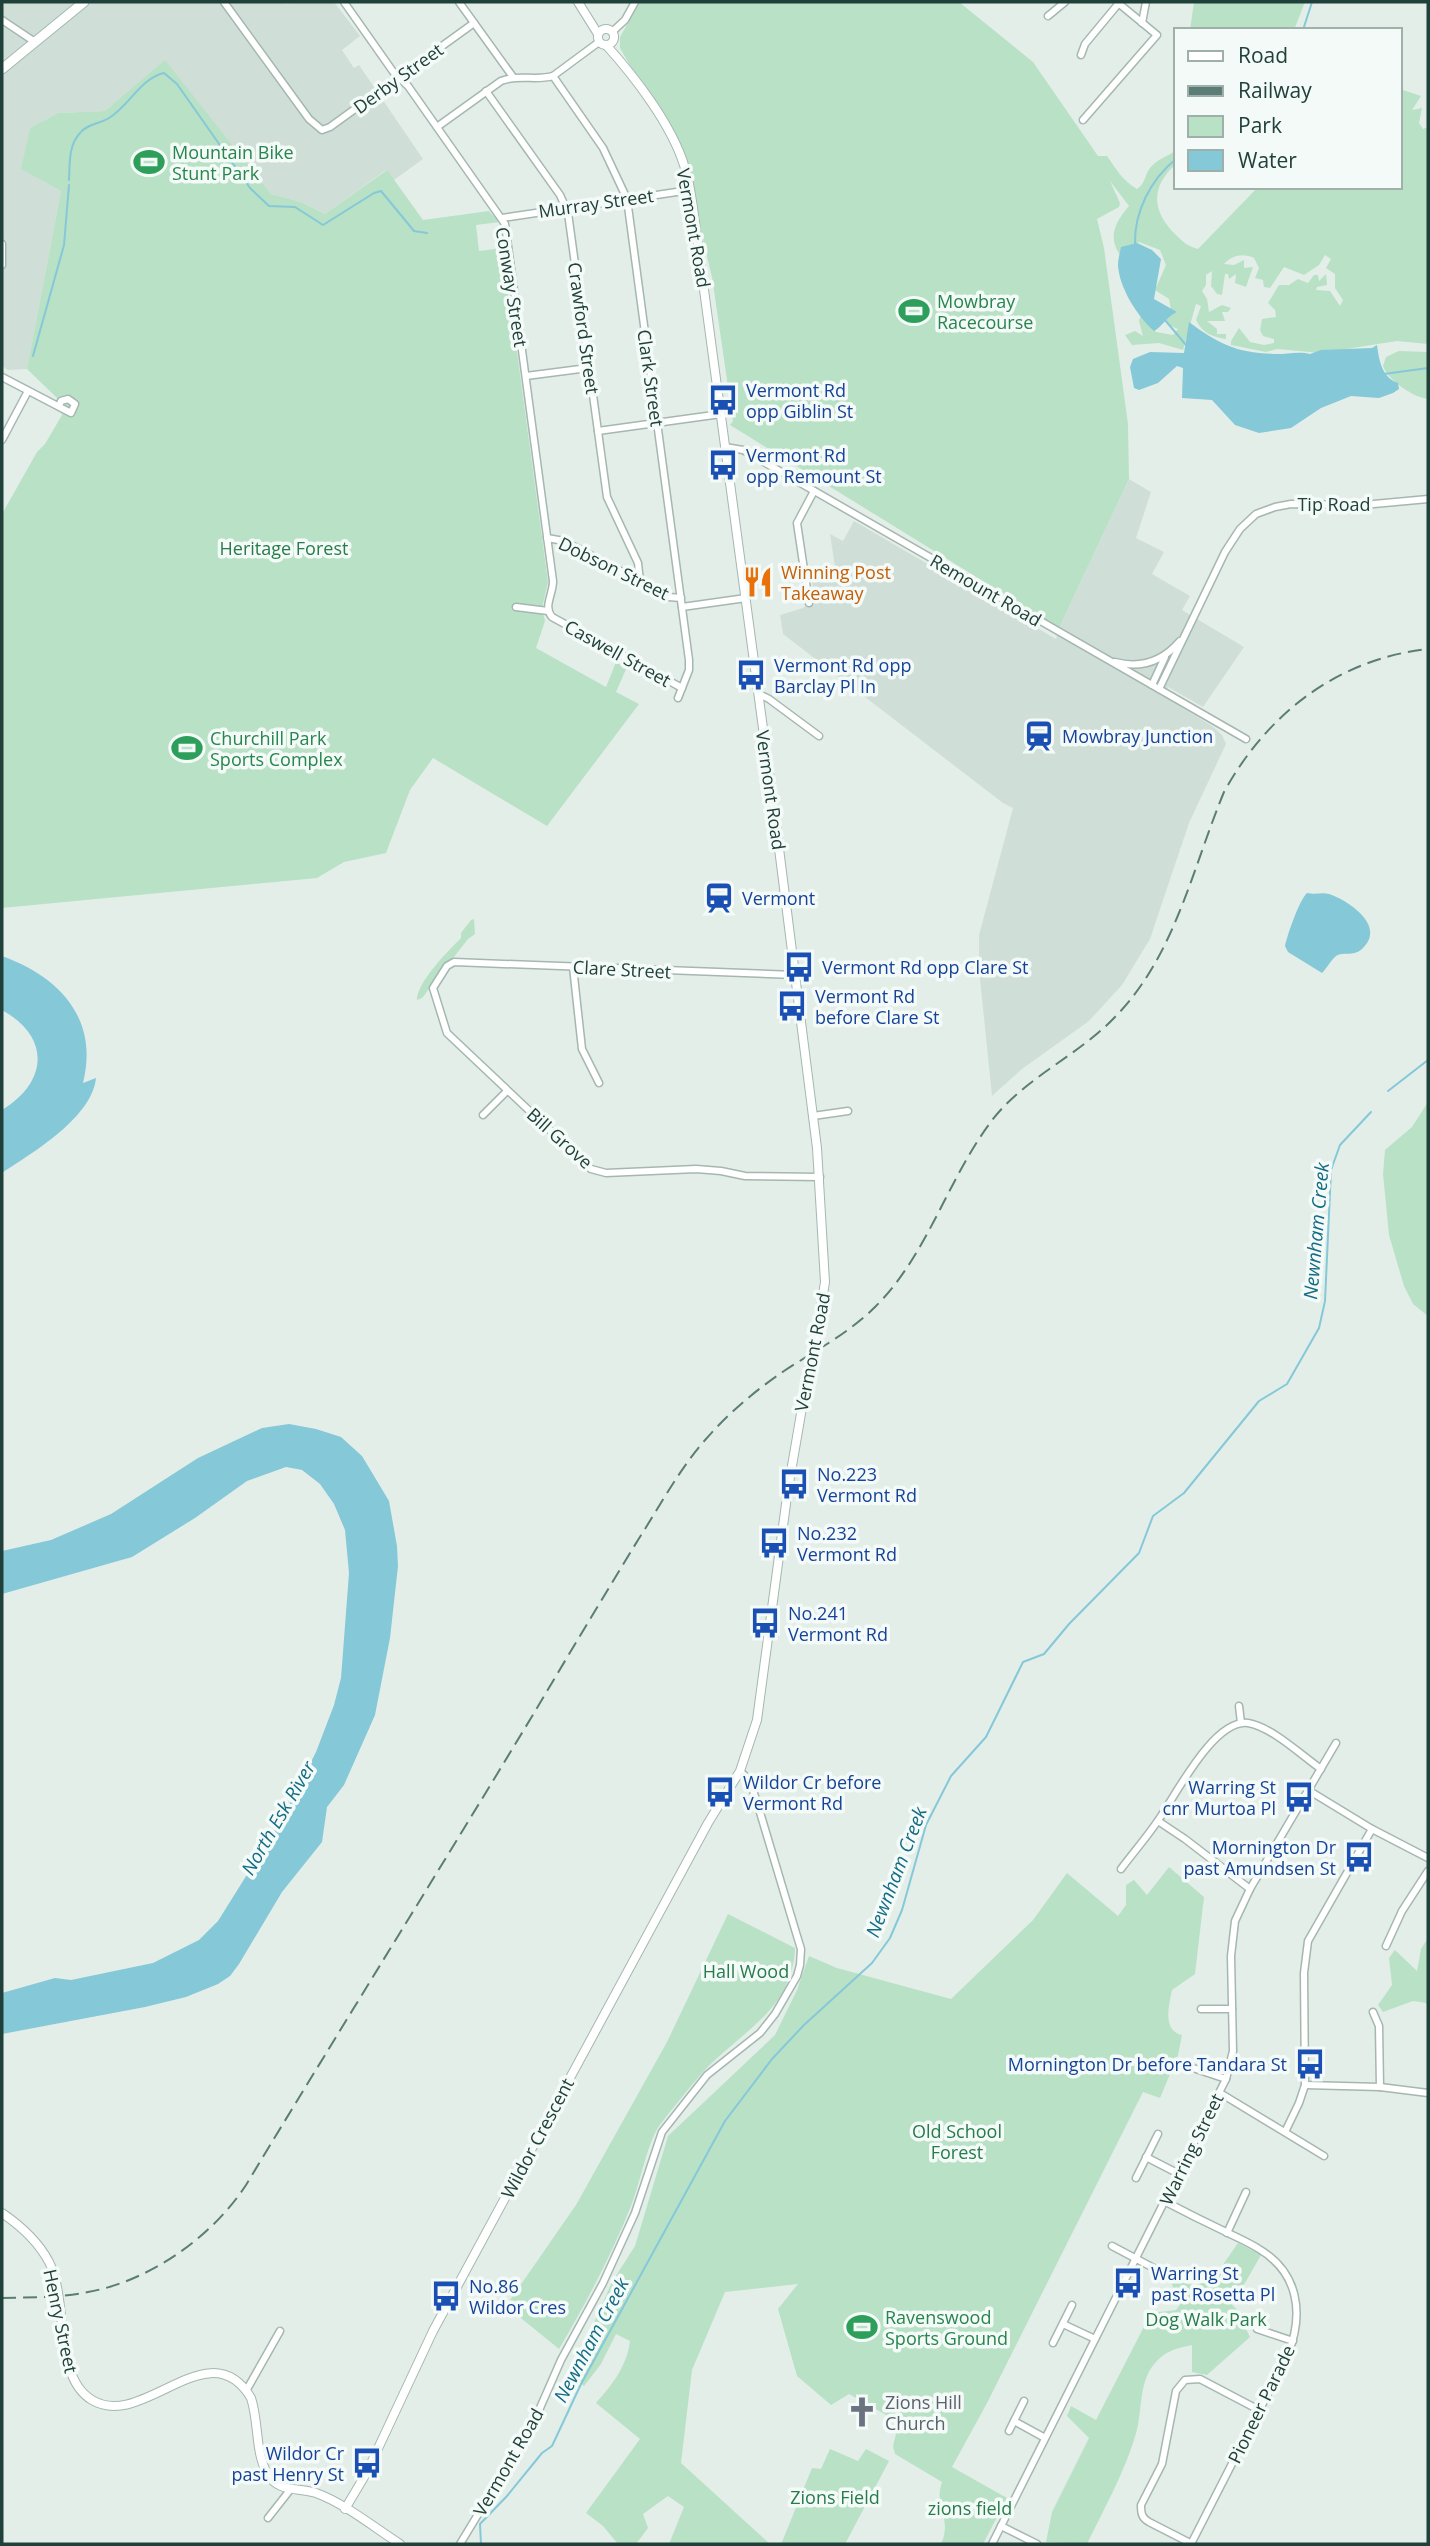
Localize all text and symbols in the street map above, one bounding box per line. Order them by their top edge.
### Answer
legend [1174,28,1402,189]
street label: Derby Street [348,37,448,119]
text: Road [1238,41,1288,69]
text: Railway [1238,76,1312,104]
text: Park [1238,111,1282,139]
place label: Mountain Bike Stunt Park [172,140,294,185]
sports icon: Mountain Bike Stunt Park [132,145,166,179]
text: Water [1238,146,1297,174]
street label: Vermont Road [672,166,716,290]
street label: Murray Street [537,183,655,223]
street label: Conway Street [491,225,533,349]
street label: Crawford Street [563,261,605,395]
place label: Mowbray Racecourse [937,289,1033,334]
sports icon: Mowbray Racecourse [897,294,931,328]
street label: Clark Street [632,328,670,428]
place label: Vermont Rd opp Giblin St [746,378,853,423]
bus stop icon: Vermont Rd opp Giblin St [706,383,740,417]
place label: Vermont Rd opp Remount St [746,443,882,488]
bus stop icon: Vermont Rd opp Remount St [706,448,740,482]
street label: Tip Road [1297,492,1371,516]
street label: Dobson Street [555,531,673,605]
park label: Heritage Forest [220,536,348,560]
street label: Remount Road [926,548,1046,632]
place label: Winning Post Takeaway [781,560,891,605]
restaurant icon: Winning Post Takeaway [741,565,775,599]
street label: Caswell Street [561,614,675,692]
place label: Vermont Rd opp Barclay Pl In [774,653,911,698]
bus stop icon: Vermont Rd opp Barclay Pl In [734,658,768,692]
station icon: Mowbray Junction [1022,719,1056,753]
place label: Mowbray Junction [1062,724,1213,748]
place label: Churchill Park Sports Complex [210,726,343,771]
street label: Vermont Road [751,729,791,851]
sports icon: Churchill Park Sports Complex [170,731,204,765]
station icon: Vermont [702,881,736,915]
place label: Vermont [742,886,815,910]
bus stop icon: Vermont Rd opp Clare St [782,950,816,984]
street label: Clare Street [572,954,672,984]
place label: Vermont Rd opp Clare St [822,955,1028,979]
place label: Vermont Rd before Clare St [815,984,939,1029]
bus stop icon: Vermont Rd before Clare St [775,989,809,1023]
street label: Bill Grove [522,1102,598,1174]
water label: Newnham Creek [1297,1161,1335,1301]
street label: Vermont Road [789,1290,835,1414]
place label: No.223 Vermont Rd [817,1462,917,1507]
bus stop icon: No.223 Vermont Rd [777,1467,811,1501]
place label: No.232 Vermont Rd [797,1521,897,1566]
bus stop icon: No.232 Vermont Rd [757,1526,791,1560]
place label: No.241 Vermont Rd [788,1601,888,1646]
bus stop icon: No.241 Vermont Rd [748,1606,782,1640]
water label: North Esk River [235,1755,322,1880]
place label: Wildor Cr before Vermont Rd [743,1770,881,1815]
bus stop icon: Wildor Cr before Vermont Rd [703,1775,737,1809]
place label: Warring St cnr Murtoa Pl [1162,1775,1276,1820]
bus stop icon: Warring St cnr Murtoa Pl [1282,1780,1316,1814]
water label: Newnham Creek [859,1803,933,1941]
place label: Mornington Dr past Amundsen St [1183,1835,1337,1880]
bus stop icon: Mornington Dr past Amundsen St [1342,1840,1376,1874]
park label: Hall Wood [703,1959,789,1983]
bus stop icon: Mornington Dr before Tandara St [1293,2047,1327,2081]
place label: Mornington Dr before Tandara St [1008,2052,1287,2076]
street label: Wildor Crescent [495,2074,579,2202]
street label: Warring Street [1154,2089,1228,2209]
park label: Old School Forest [912,2119,1002,2164]
place label: Warring St past Rosetta Pl [1151,2261,1275,2306]
bus stop icon: Warring St past Rosetta Pl [1111,2266,1145,2300]
street label: Henry Street [38,2267,84,2375]
water label: Newnham Creek [547,2273,635,2407]
place label: No.86 Wildor Cres [469,2274,566,2319]
bus stop icon: No.86 Wildor Cres [429,2279,463,2313]
place label: Ravenswood Sports Ground [885,2305,1008,2350]
park label: Dog Walk Park [1145,2307,1267,2331]
sports icon: Ravenswood Sports Ground [845,2310,879,2344]
street label: Pioneer Parade [1222,2341,1300,2467]
place label: Zions Hill Church [885,2390,962,2435]
church icon: Zions Hill Church [845,2395,879,2429]
street label: Vermont Road [467,2404,549,2520]
place label: Wildor Cr past Henry St [232,2441,345,2486]
bus stop icon: Wildor Cr past Henry St [350,2446,384,2480]
park label: Zions Field [790,2485,880,2509]
park label: zions field [928,2496,1012,2520]

